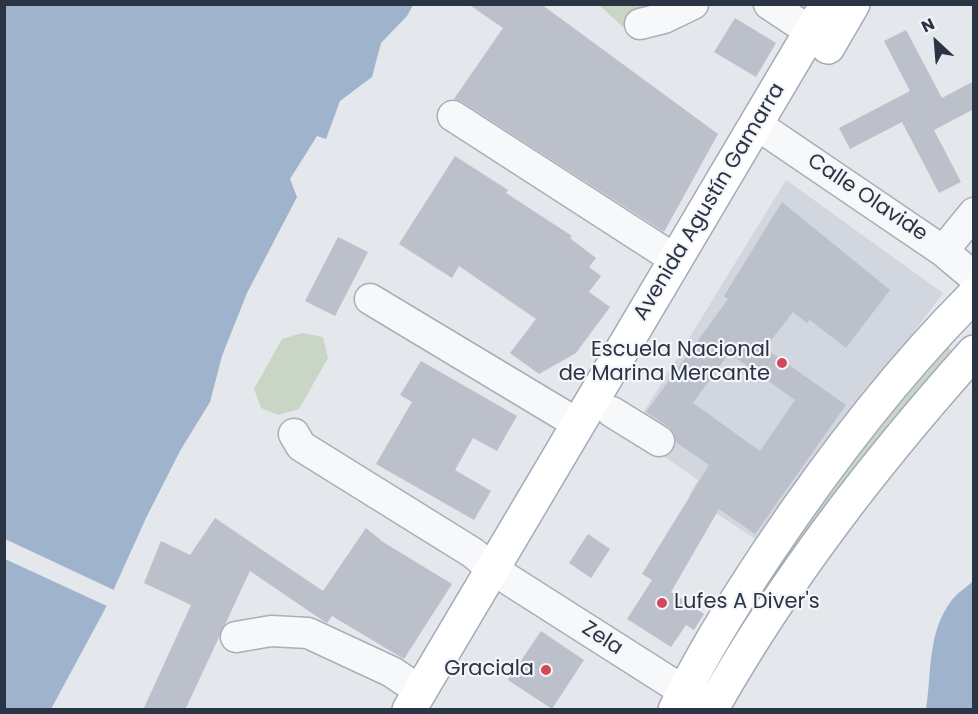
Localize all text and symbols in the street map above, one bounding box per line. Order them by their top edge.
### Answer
north arrow [906,12,966,72]
text: N [917,12,938,38]
street label: Avenida Agustín Gamarra [629,79,791,325]
street label: Calle Olavide [802,149,932,247]
place label: Escuela Nacional de Marina Mercante [559,338,770,388]
marker: Escuela Nacional de Marina Mercante [775,356,789,370]
place label: Lufes A Diver's [674,590,820,616]
marker: Lufes A Diver's [655,596,669,610]
street label: Zela [577,617,627,661]
place label: Graciala [444,657,534,683]
marker: Graciala [539,663,553,677]

